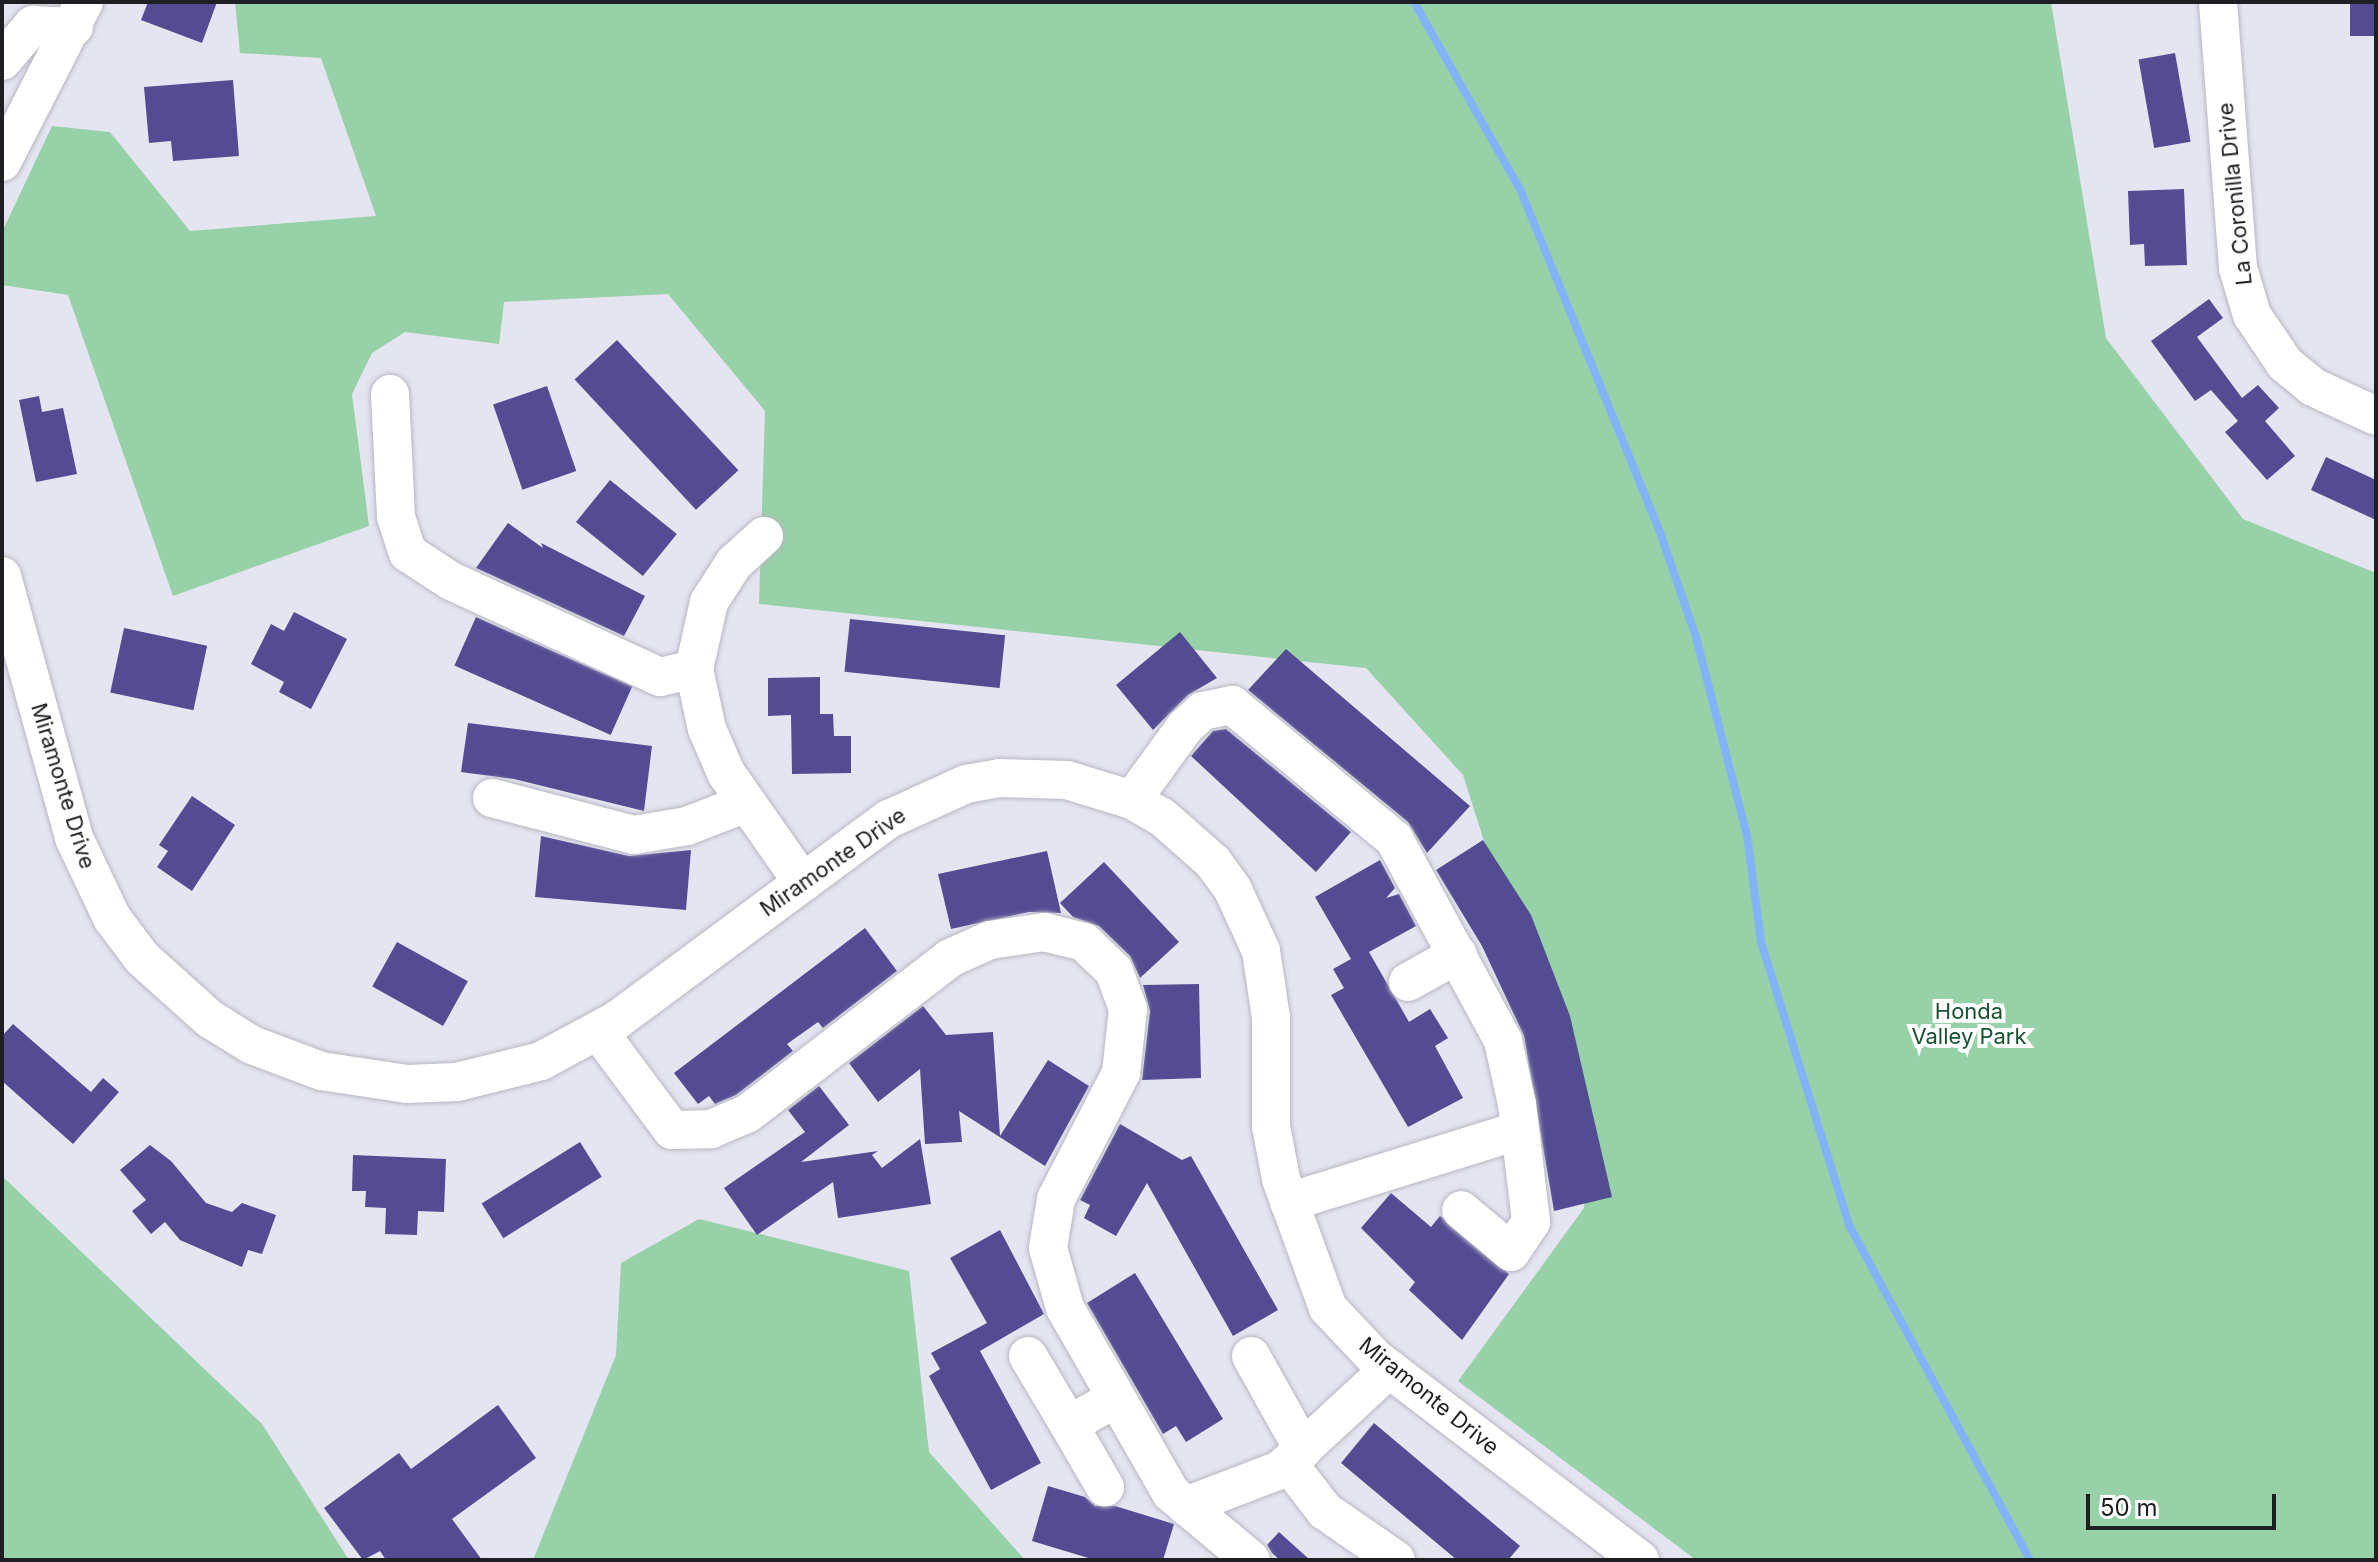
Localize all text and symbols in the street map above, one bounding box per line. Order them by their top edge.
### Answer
street label: La Coronilla Drive [2212,101,2258,287]
street label: Miramonte Drive [25,700,101,872]
street label: Miramonte Drive [755,802,911,922]
park label: Honda Valley Park [1911,998,2027,1050]
street label: Miramonte Drive [1354,1332,1504,1460]
scale bar [2090,1478,2280,1528]
text: 50 m [2100,1493,2158,1522]

